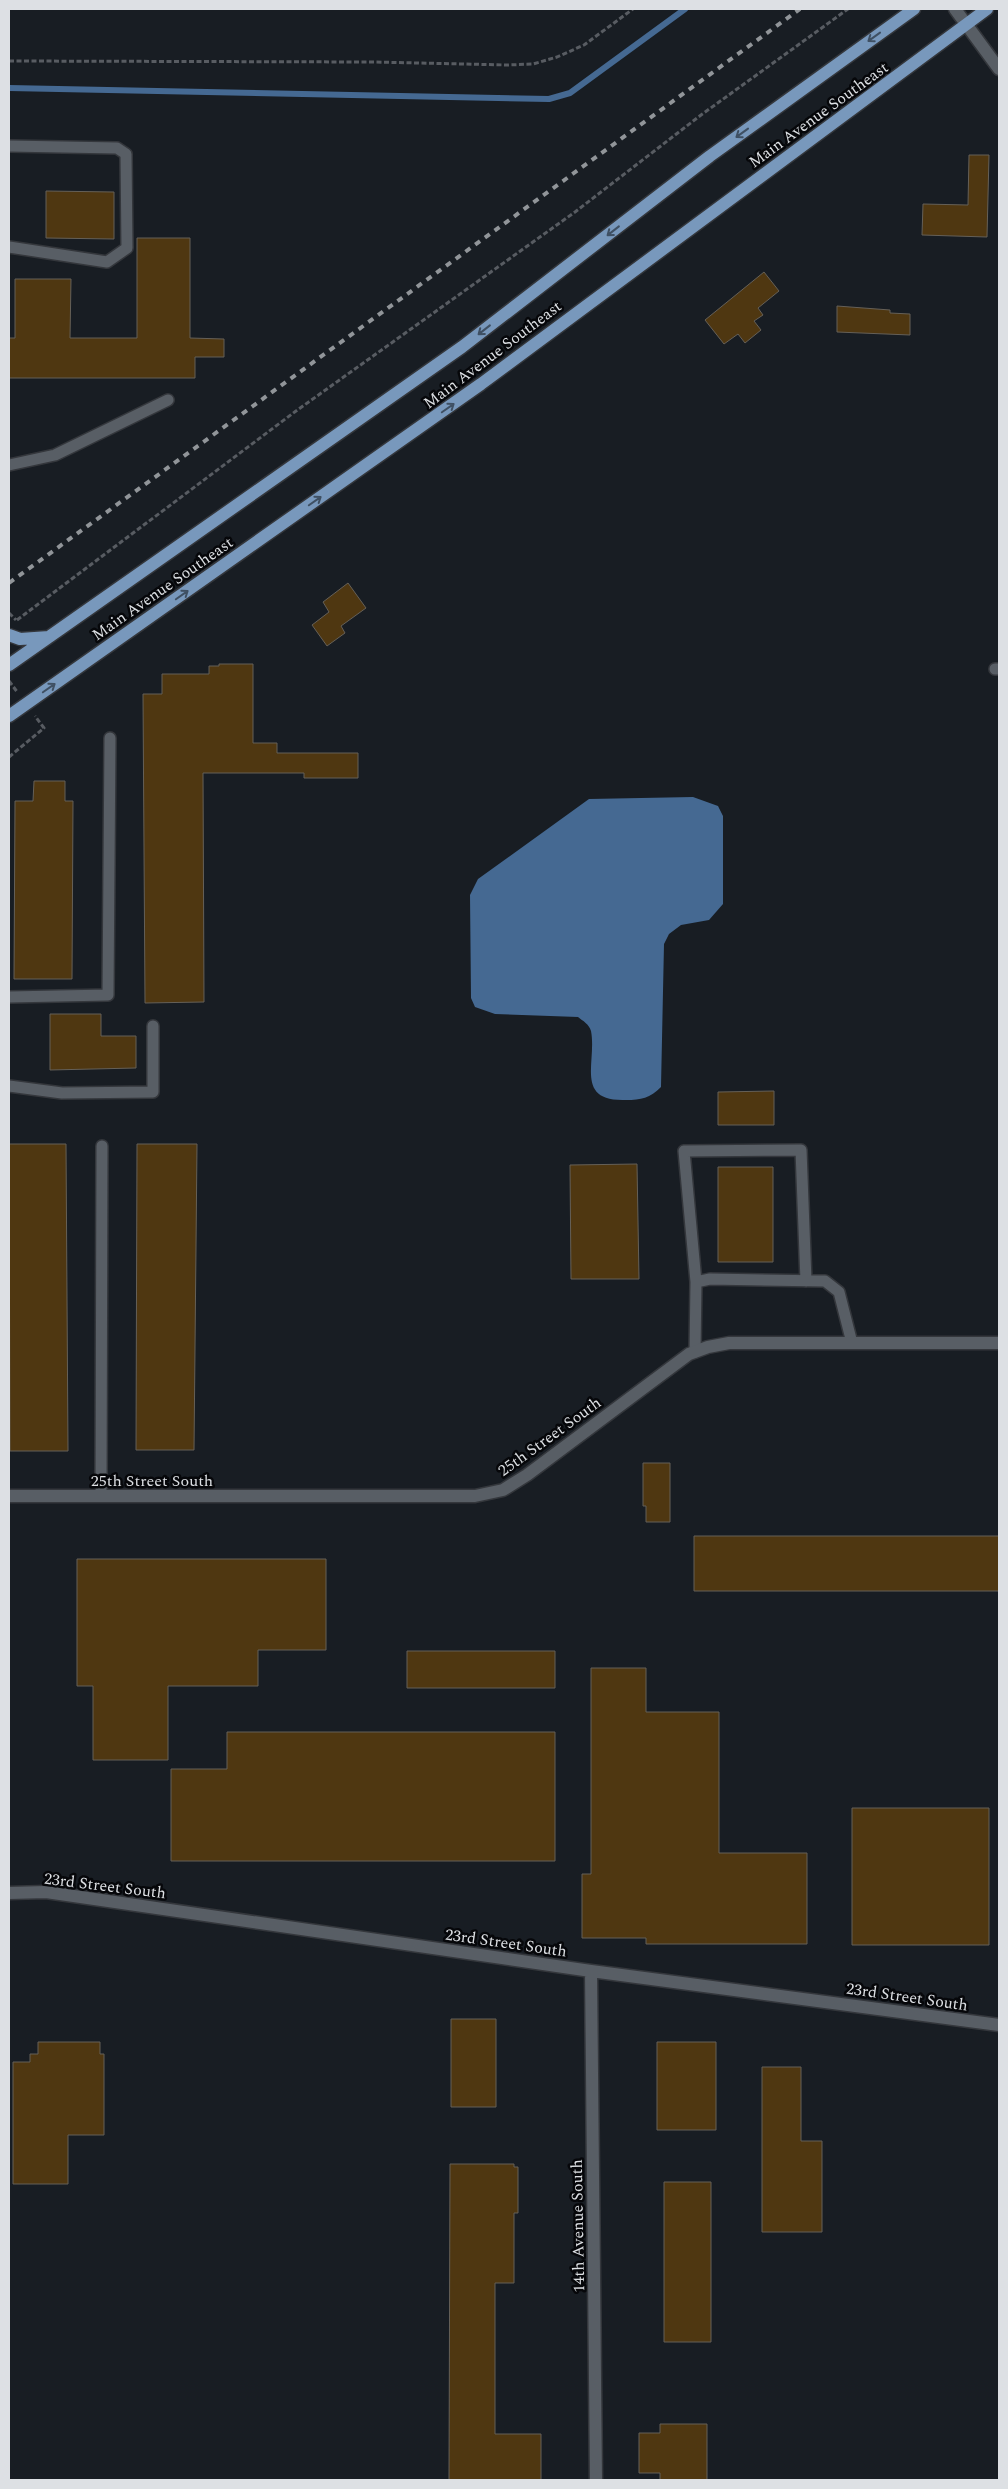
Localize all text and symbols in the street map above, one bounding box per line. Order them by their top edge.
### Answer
one-way arrow [867,32,881,42]
street label: Main Avenue Southeast [744,56,894,174]
one-way arrow [736,127,750,138]
one-way arrow [607,225,620,236]
street label: Main Avenue Southeast [418,295,567,415]
one-way arrow [477,325,491,335]
one-way arrow [441,403,455,413]
one-way arrow [308,496,322,506]
street label: Main Avenue Southeast [87,531,238,647]
one-way arrow [175,590,189,600]
one-way arrow [42,683,56,693]
street label: 25th Street South [493,1391,606,1482]
street label: 25th Street South [91,1469,213,1493]
street label: 23rd Street South [43,1867,167,1905]
street label: 23rd Street South [443,1923,568,1963]
street label: 23rd Street South [844,1977,969,2017]
street label: 14th Avenue South [565,2159,591,2293]

